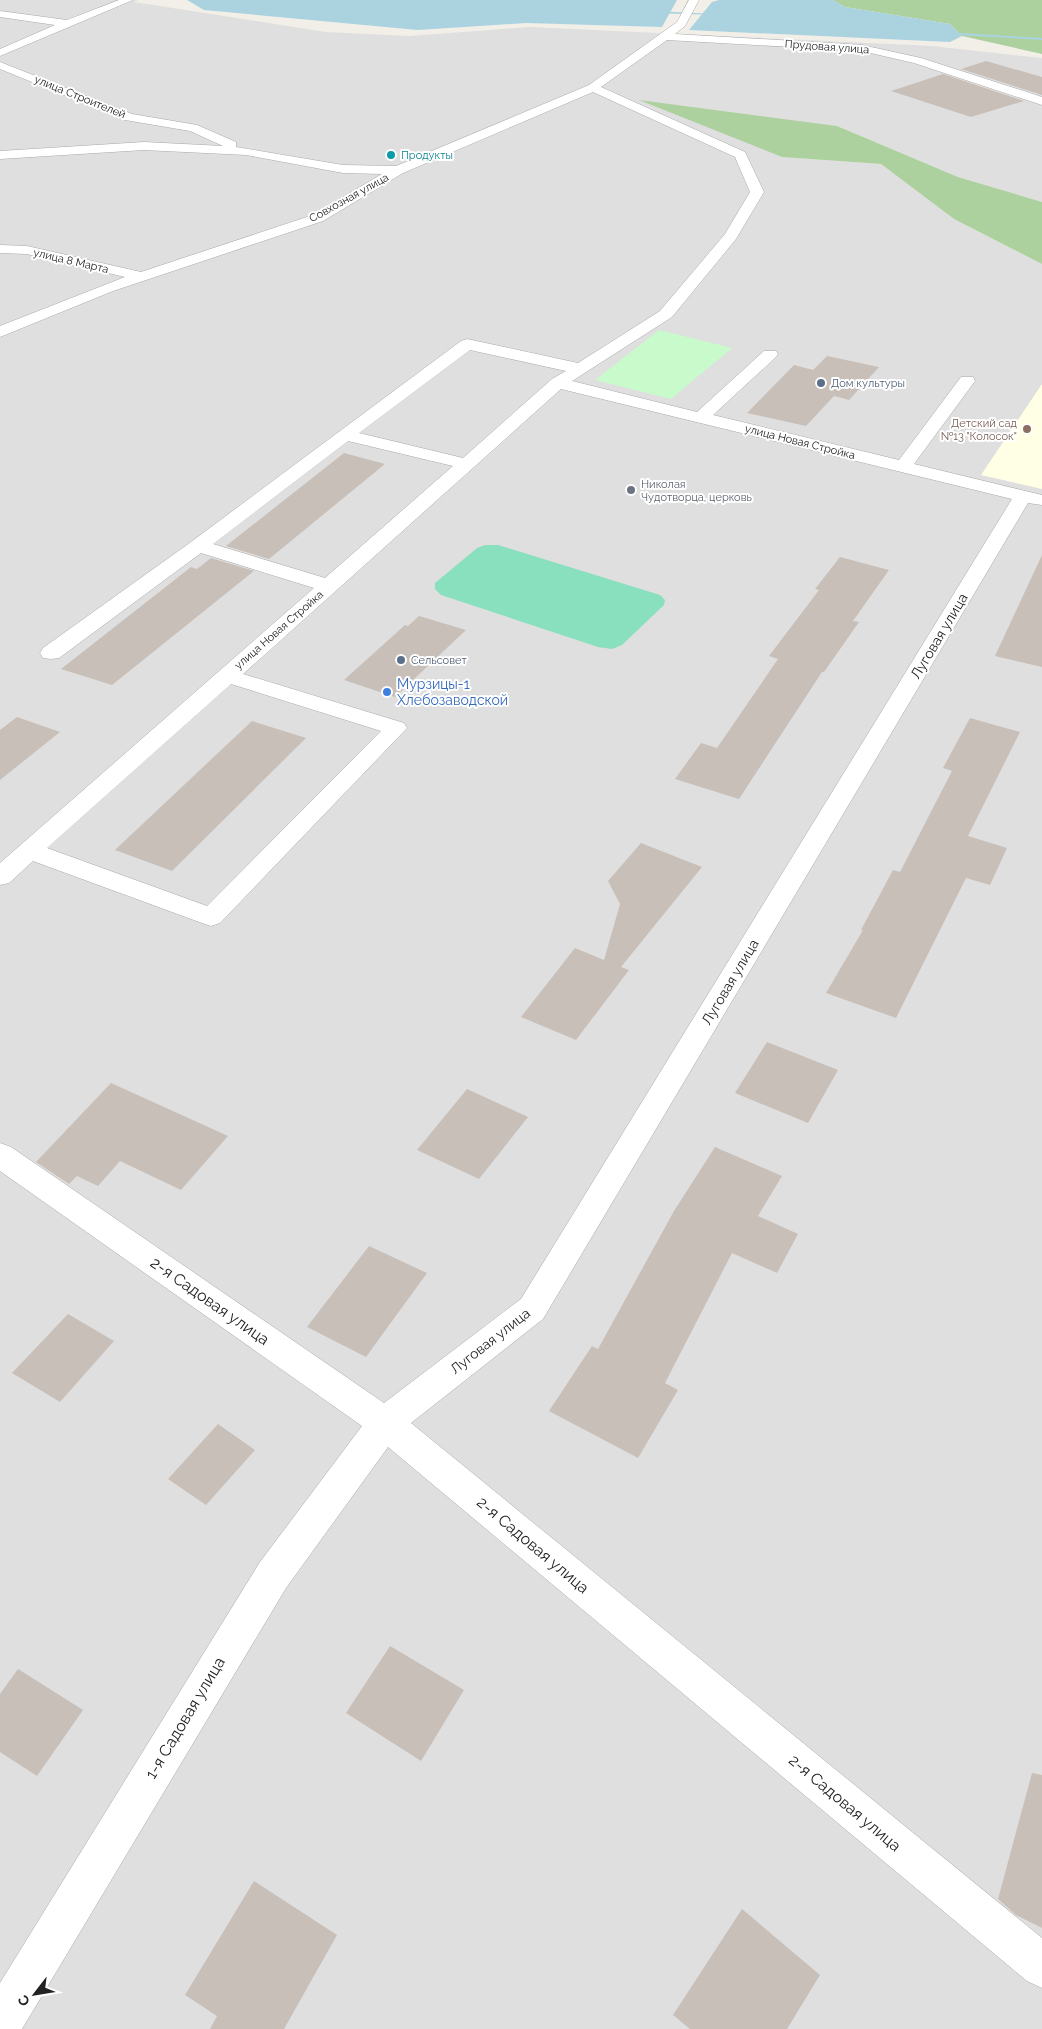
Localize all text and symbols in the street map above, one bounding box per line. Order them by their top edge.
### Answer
street label: Прудовая улица [784,38,870,56]
street label: улица Строителей [32,73,128,121]
marker: Продукты [385,149,397,161]
place label: Продукты [401,149,453,162]
street label: Совхозная улица [307,171,391,225]
street label: улица 8 Марта [32,246,110,276]
marker: Дом культуры [815,377,827,389]
place label: Дом культуры [831,377,905,390]
place label: Детский сад №13 "Колосок" [941,417,1018,443]
street label: улица Новая Стройка [743,422,857,462]
marker: Детский сад №13 "Колосок" [1021,423,1033,435]
place label: Николая Чудотворца, церковь [641,478,753,504]
marker: Николая Чудотворца, церковь [625,484,637,496]
street label: улица Новая Стройка [232,588,326,672]
street label: Луговая улица [907,590,971,682]
marker: Сельсовет [395,654,407,666]
place label: Сельсовет [411,654,468,667]
place label: Мурзицы-1 Хлебозаводской [397,676,508,708]
marker: Мурзицы-1 Хлебозаводской [381,686,393,698]
street label: Луговая улица [698,936,762,1028]
street label: 2-я Садовая улица [147,1253,273,1349]
street label: Луговая улица [447,1305,533,1377]
street label: 2-я Садовая улица [473,1493,593,1597]
street label: 1-я Садовая улица [141,1654,229,1782]
street label: 2-я Садовая улица [785,1751,905,1855]
north arrow [10,1969,60,2019]
text: С [14,1992,33,2009]

